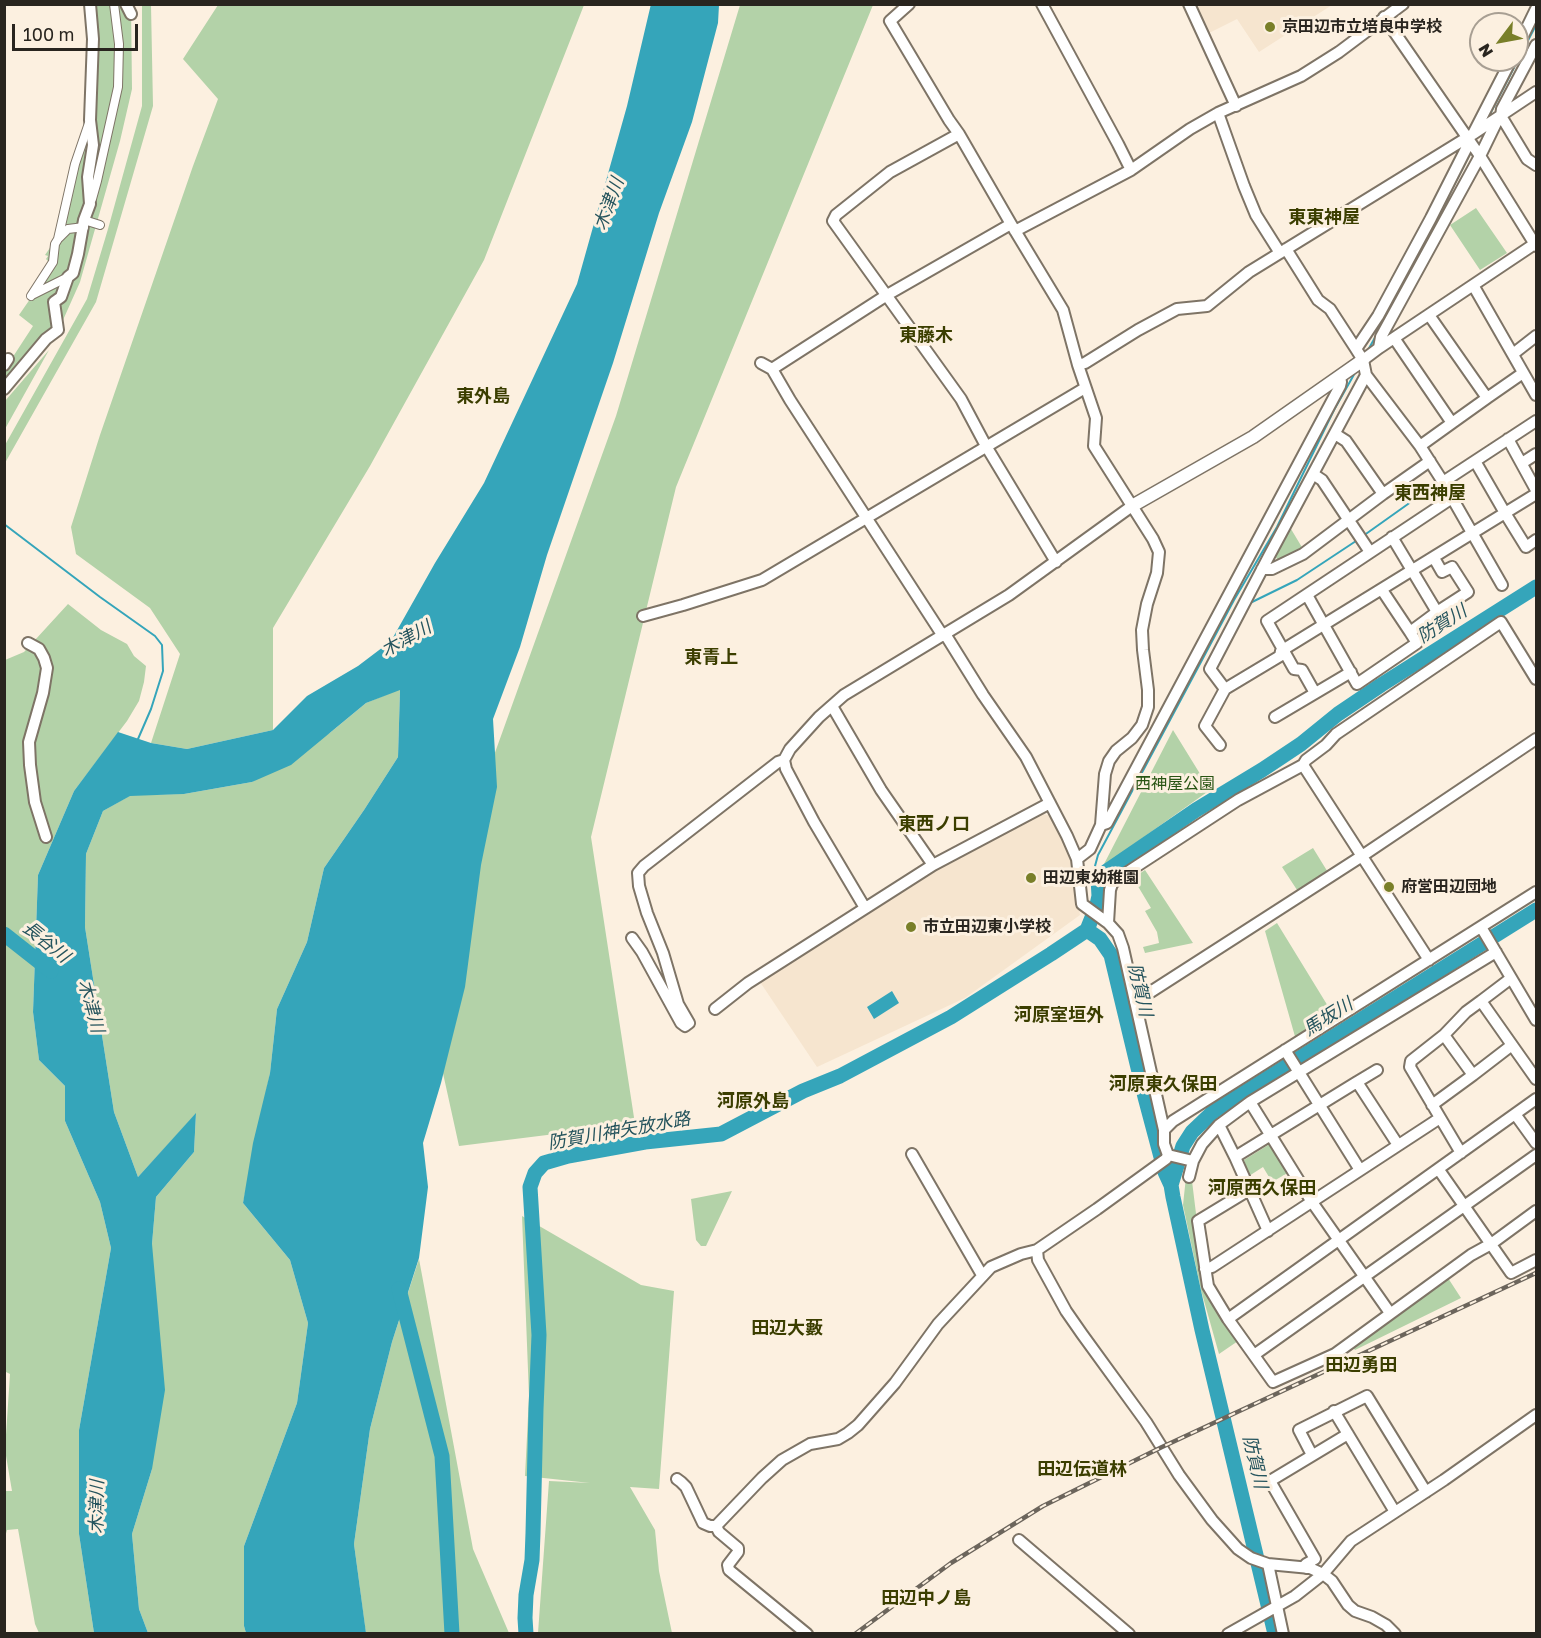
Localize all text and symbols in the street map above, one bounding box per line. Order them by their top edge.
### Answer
scale bar [15,12,141,50]
north arrow [1469,12,1529,72]
place label: 京田辺市立培良中学校 [1282,17,1442,37]
marker: 京田辺市立培良中学校 [1263,20,1277,34]
text: 100 m [23,23,74,45]
text: N [1474,40,1497,61]
water label: 木津川 [590,175,628,233]
district label: 東東神屋 [1288,206,1360,228]
district label: 東藤木 [899,324,953,346]
district label: 東外島 [456,385,510,407]
district label: 東西神屋 [1394,482,1466,504]
water label: 防賀川 [1413,601,1471,647]
water label: 木津川 [377,616,435,662]
district label: 東青上 [684,646,738,668]
park label: 西神屋公園 [1135,774,1215,794]
district label: 東西ノ口 [898,813,970,835]
place label: 田辺東幼稚園 [1043,868,1139,888]
marker: 田辺東幼稚園 [1024,871,1038,885]
place label: 府営田辺団地 [1401,877,1497,897]
marker: 府営田辺団地 [1382,880,1396,894]
water label: 長谷川 [18,917,74,967]
place label: 市立田辺東小学校 [923,917,1051,937]
marker: 市立田辺東小学校 [904,920,918,934]
water label: 防賀川 [1123,961,1157,1019]
water label: 木津川 [74,977,108,1035]
water label: 馬坂川 [1299,994,1357,1040]
district label: 河原室垣外 [1014,1004,1104,1026]
district label: 河原東久保田 [1109,1073,1217,1095]
district label: 河原外島 [717,1090,789,1112]
water label: 防賀川神矢放水路 [546,1108,692,1154]
district label: 河原西久保田 [1208,1177,1316,1199]
district label: 田辺大藪 [751,1317,823,1339]
district label: 田辺勇田 [1325,1354,1397,1376]
water label: 防賀川 [1238,1433,1272,1491]
district label: 田辺伝道林 [1037,1458,1127,1480]
water label: 木津川 [86,1480,108,1534]
district label: 田辺中ノ島 [881,1587,971,1609]

